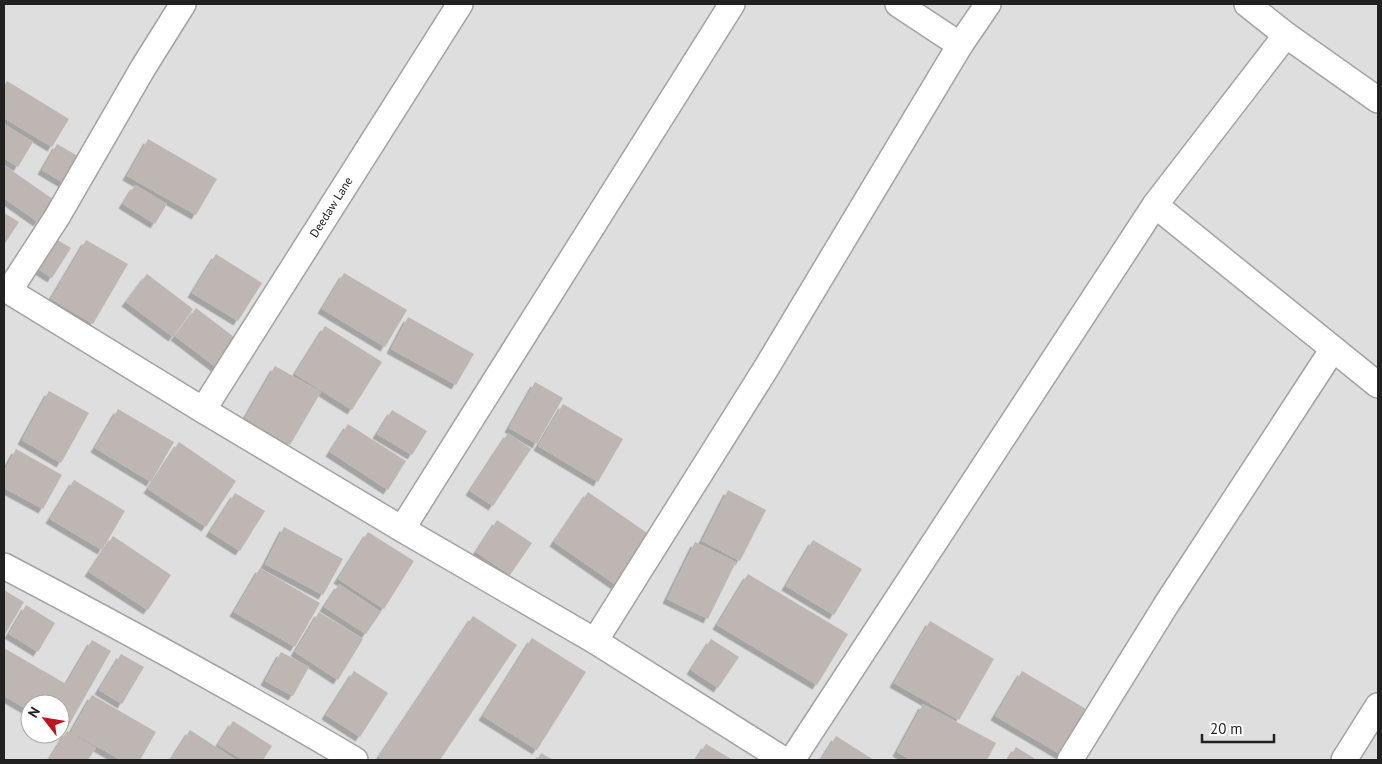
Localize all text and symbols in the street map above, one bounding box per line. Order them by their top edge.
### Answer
street label: Deedaw Lane [306,174,356,240]
north arrow [20,694,70,744]
text: N [24,704,44,721]
scale bar [1202,712,1274,744]
text: 20 m [1210,719,1243,738]

